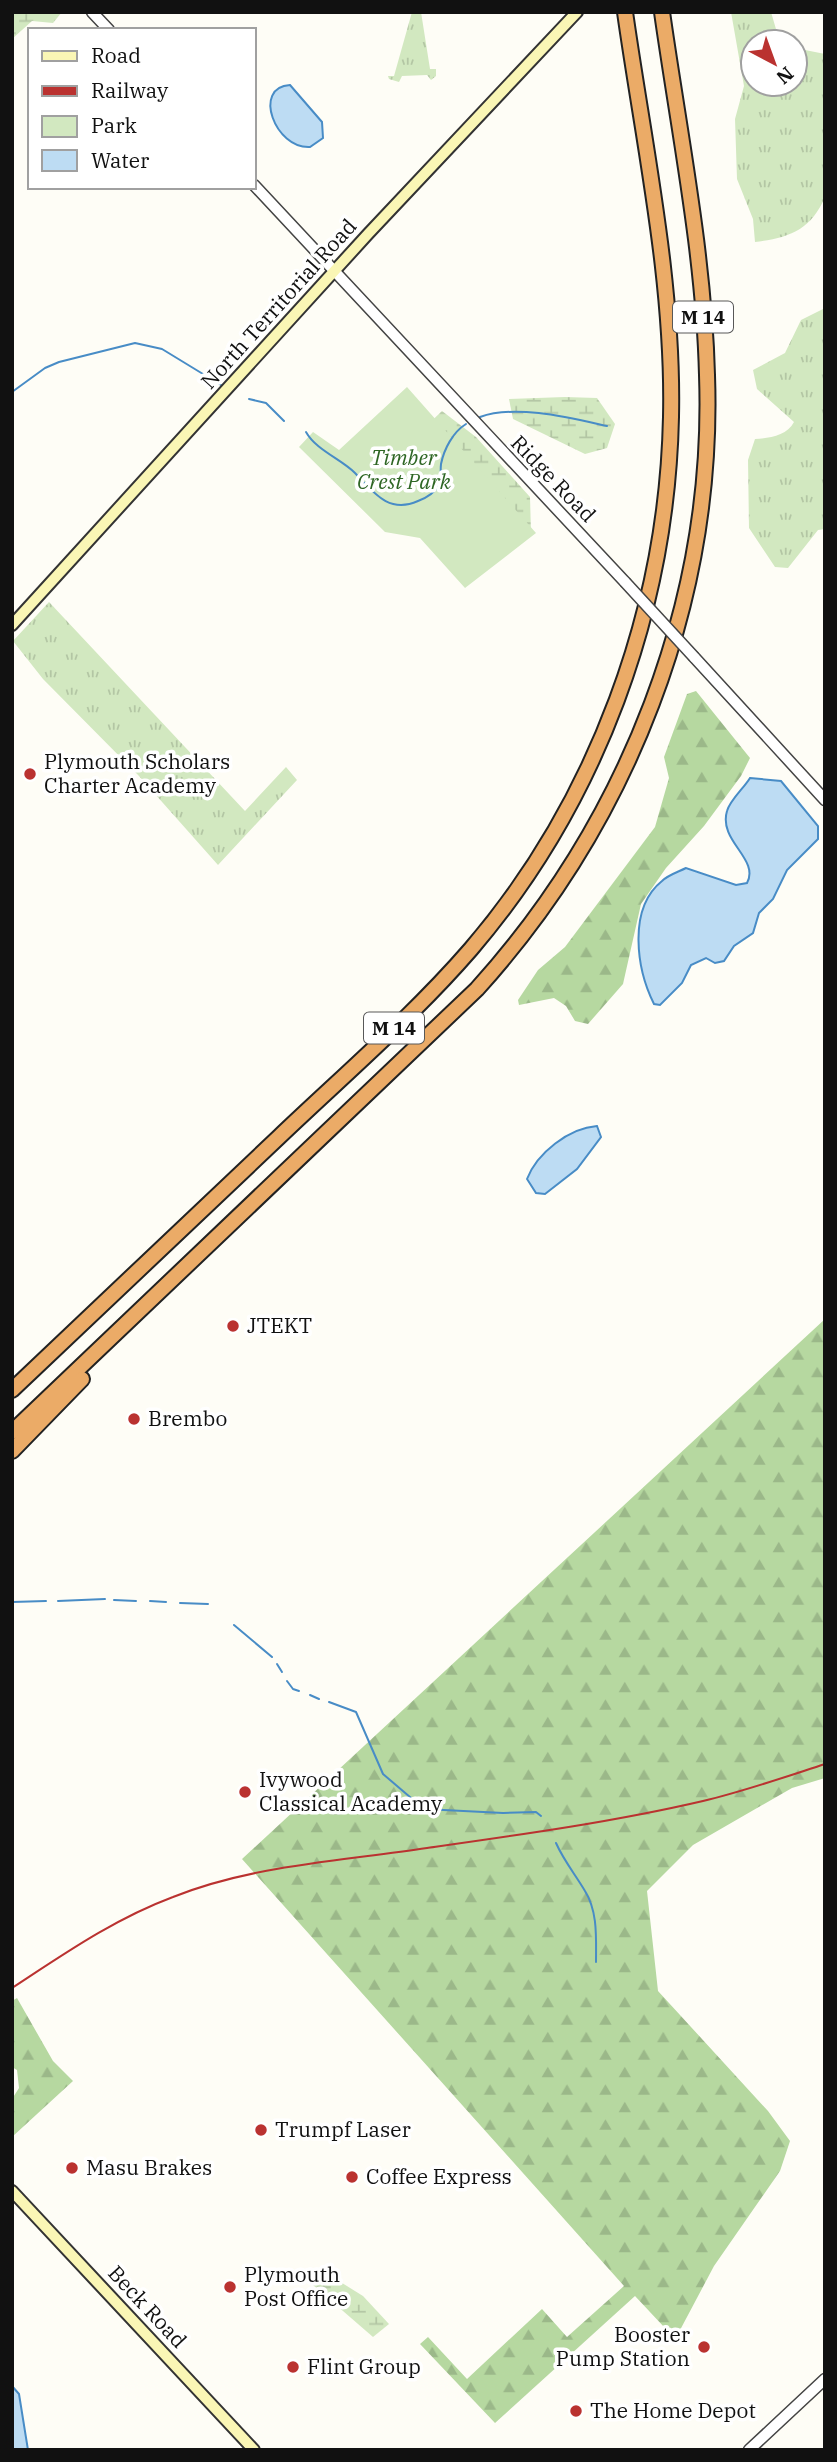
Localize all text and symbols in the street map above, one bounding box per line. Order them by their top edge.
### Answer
legend [28,28,256,189]
north arrow [739,28,809,98]
text: Road [91,41,141,69]
text: N [772,62,799,90]
text: Railway [91,76,169,104]
text: Park [91,111,138,139]
text: Water [91,146,150,174]
street label: North Territorial Road [194,212,362,394]
road number: M 14 [673,302,733,332]
street label: Ridge Road [505,429,603,528]
park label: Timber Crest Park [357,443,452,495]
place label: Plymouth Scholars Charter Academy [44,747,230,799]
marker: Plymouth Scholars Charter Academy [22,766,38,782]
road number: M 14 [364,1012,424,1044]
place label: JTEKT [247,1311,312,1339]
marker: JTEKT [225,1318,241,1334]
place label: Brembo [148,1404,227,1432]
marker: Brembo [126,1411,142,1427]
place label: Ivywood Classical Academy [259,1765,443,1817]
marker: Ivywood Classical Academy [237,1784,253,1800]
place label: Trumpf Laser [275,2115,411,2143]
marker: Trumpf Laser [253,2122,269,2138]
place label: Masu Brakes [86,2153,212,2181]
marker: Masu Brakes [64,2160,80,2176]
place label: Coffee Express [366,2162,512,2190]
marker: Coffee Express [344,2169,360,2185]
street label: Beck Road [102,2259,193,2354]
place label: Plymouth Post Office [244,2260,348,2312]
marker: Plymouth Post Office [222,2279,238,2295]
place label: Booster Pump Station [556,2320,691,2372]
marker: Booster Pump Station [696,2339,712,2355]
place label: Flint Group [307,2352,421,2380]
marker: Flint Group [285,2359,301,2375]
place label: The Home Depot [590,2396,756,2424]
marker: The Home Depot [568,2403,584,2419]

